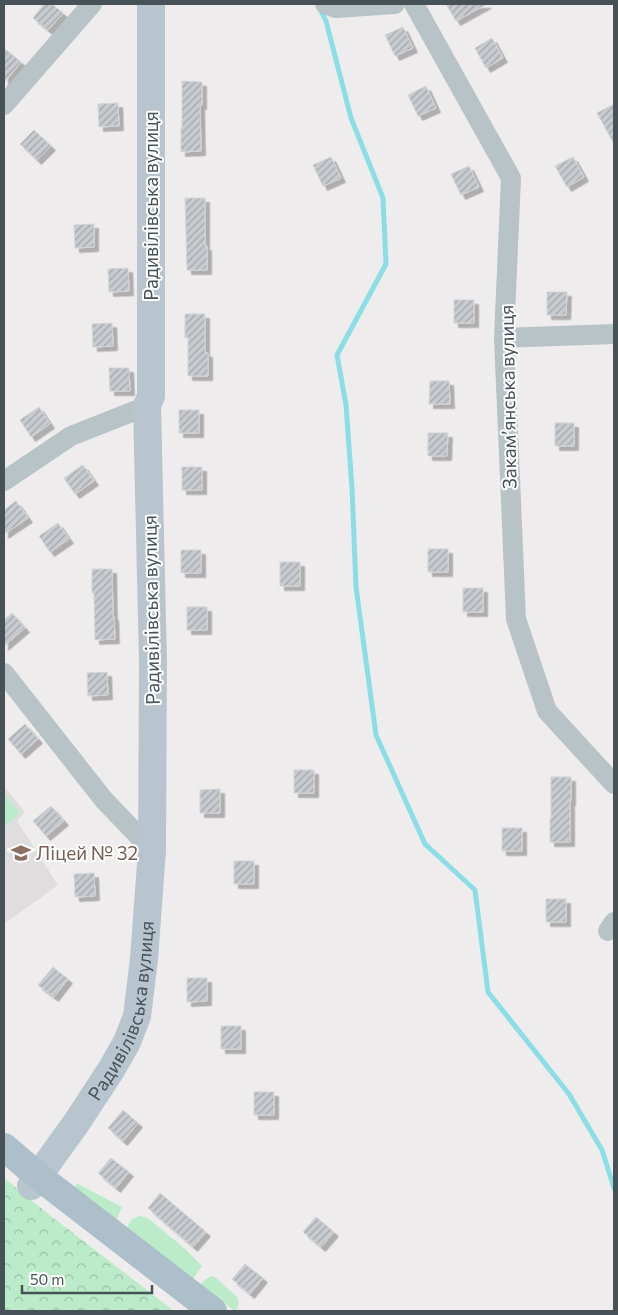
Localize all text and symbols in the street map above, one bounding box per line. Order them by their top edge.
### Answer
street label: Радивілівська вулиця [139,111,162,301]
street label: Закамʼянська вулиця [494,305,521,489]
street label: Радивілівська вулиця [137,515,164,705]
place label: Ліцей № 32 [36,841,138,864]
school or university icon: Ліцей № 32 [10,842,32,864]
street label: Радивілівська вулиця [82,920,158,1104]
scale bar [22,1262,152,1294]
text: 50 m [30,1270,64,1288]

